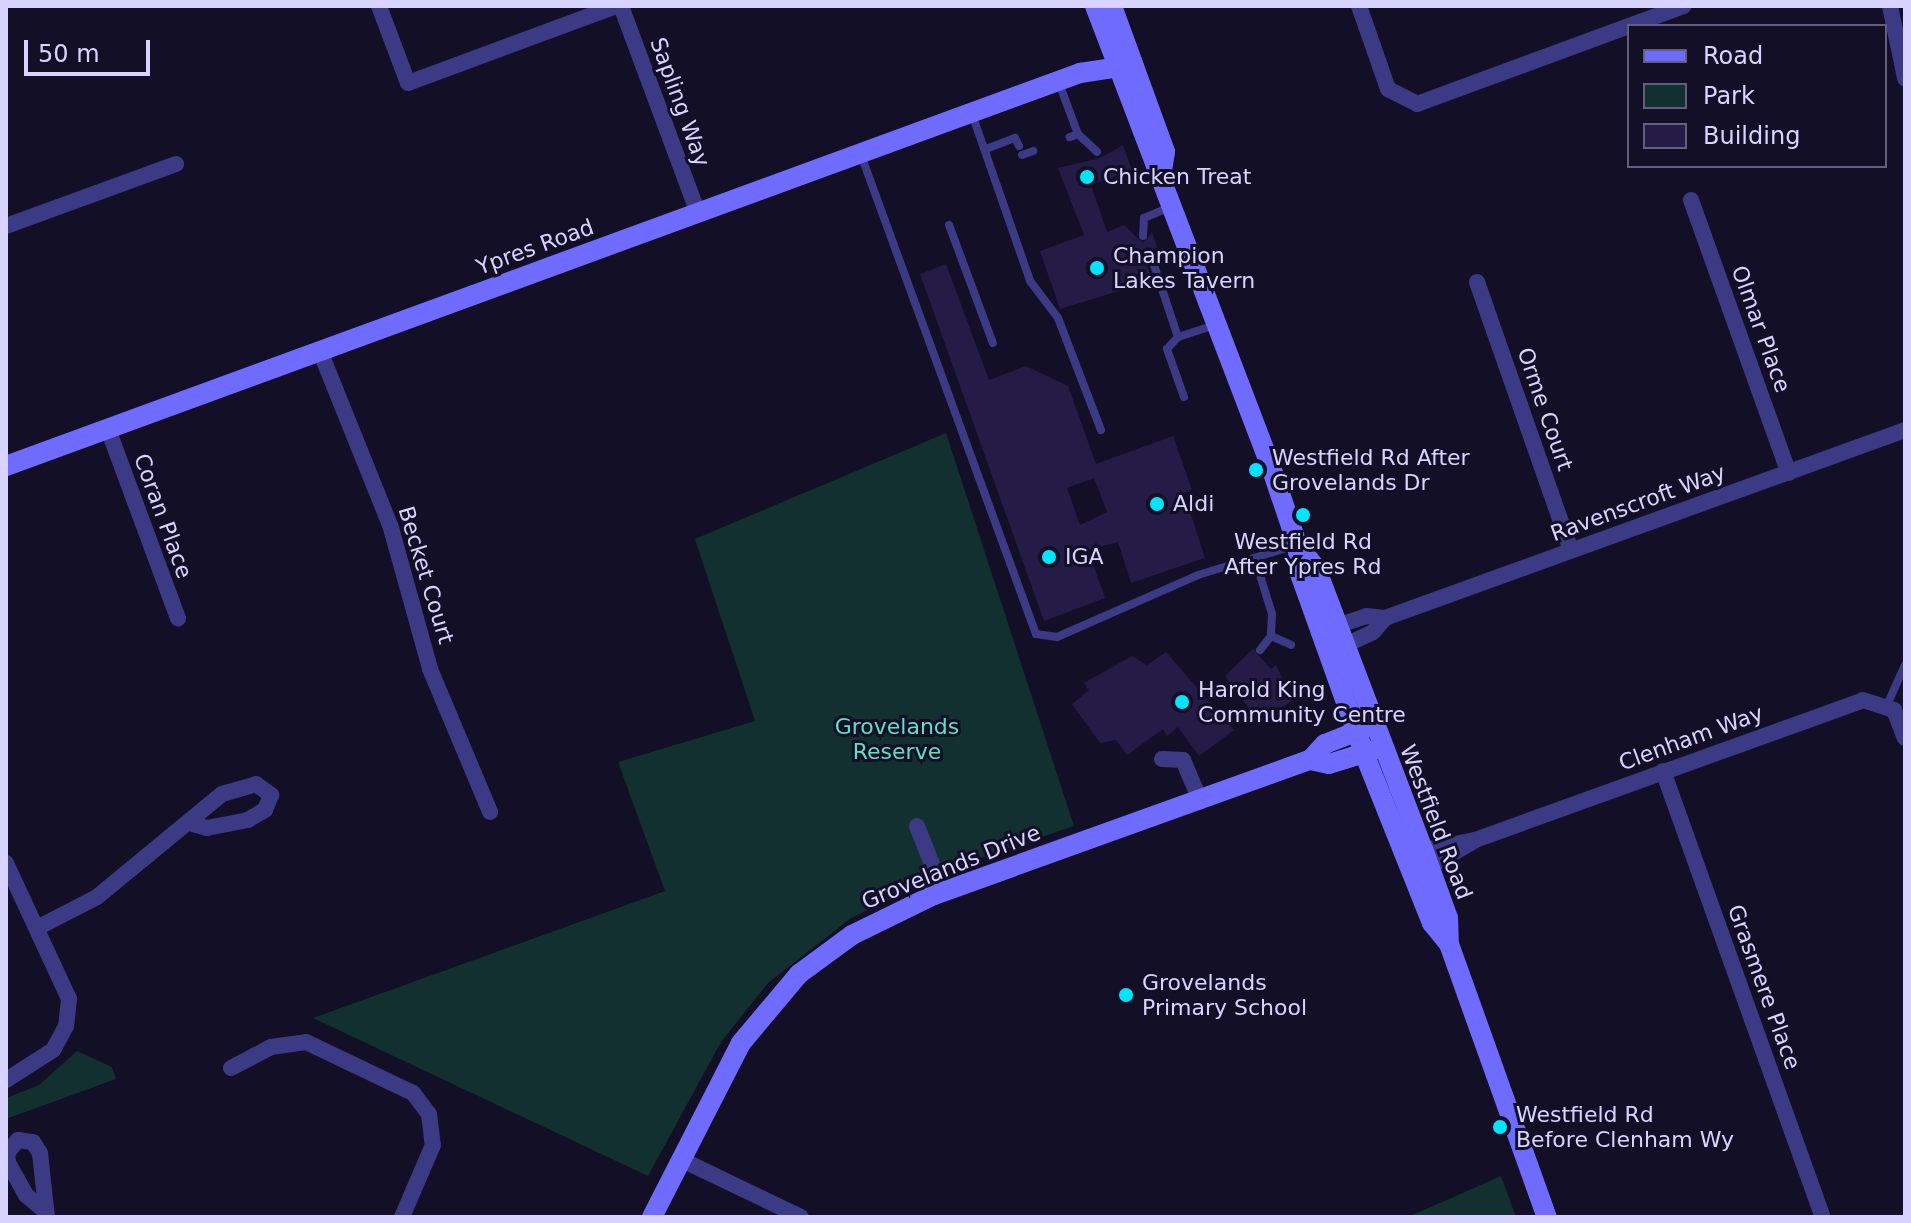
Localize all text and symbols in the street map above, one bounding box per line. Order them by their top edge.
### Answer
scale bar [28,24,154,74]
legend [1627,24,1887,168]
street label: Sapling Way [644,34,716,170]
text: 50 m [38,40,100,68]
text: Road [1703,42,1763,70]
text: Park [1703,82,1755,110]
text: Building [1703,122,1800,150]
place label: Chicken Treat [1103,164,1251,190]
marker: Chicken Treat [1078,168,1096,186]
street label: Ypres Road [473,214,597,280]
place label: Champion Lakes Tavern [1113,242,1255,294]
marker: Champion Lakes Tavern [1088,259,1106,277]
street label: Olmar Place [1726,262,1796,396]
street label: Orme Court [1512,344,1578,474]
place label: Westfield Rd After Grovelands Dr [1272,444,1470,496]
street label: Coran Place [128,450,198,582]
street label: Ravenscroft Way [1547,459,1729,547]
marker: Westfield Rd After Grovelands Dr [1247,461,1265,479]
place label: Aldi [1173,491,1214,517]
marker: Aldi [1148,495,1166,513]
street label: Becket Court [393,503,459,647]
marker: Westfield Rd After Ypres Rd [1294,506,1312,524]
place label: Westfield Rd After Ypres Rd [1224,528,1382,580]
place label: IGA [1065,544,1104,570]
marker: IGA [1040,548,1058,566]
place label: Harold King Community Centre [1198,676,1406,728]
marker: Harold King Community Centre [1173,693,1191,711]
street label: Clenham Way [1615,700,1767,776]
park label: Grovelands Reserve [835,713,959,764]
street label: Westfield Road [1394,741,1478,903]
street label: Grovelands Drive [858,819,1044,915]
street label: Grasmere Place [1722,901,1806,1073]
place label: Grovelands Primary School [1142,969,1307,1020]
marker: Grovelands Primary School [1117,986,1135,1004]
place label: Westfield Rd Before Clenham Wy [1516,1101,1734,1152]
marker: Westfield Rd Before Clenham Wy [1491,1118,1509,1136]

